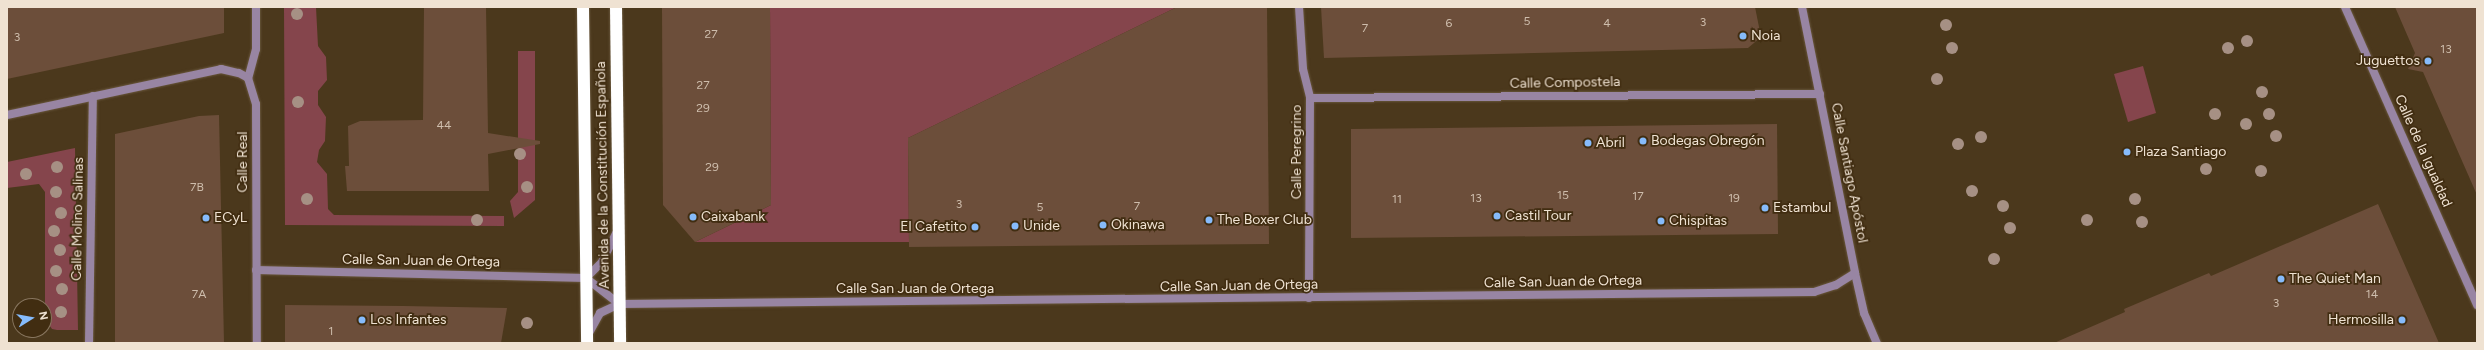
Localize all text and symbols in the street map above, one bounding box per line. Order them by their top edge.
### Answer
house number: 5 [1524,15,1530,29]
house number: 3 [1700,16,1706,30]
house number: 6 [1446,17,1452,31]
house number: 4 [1603,17,1611,31]
house number: 7 [1362,22,1368,36]
house number: 27 [704,28,718,42]
place label: Noia [1751,28,1780,44]
house number: 3 [14,31,20,45]
marker: Noia [1738,31,1748,41]
house number: 13 [2440,43,2452,57]
place label: Juguettos [2356,53,2420,69]
marker: Juguettos [2423,56,2433,66]
street label: Avenida de la Constitución Española [593,61,613,289]
street label: Calle Compostela [1510,74,1620,92]
house number: 27 [696,79,710,93]
street label: Calle de la Igualdad [2391,92,2455,210]
house number: 29 [696,102,710,116]
street label: Calle Santiago Apóstol [1827,102,1871,244]
street label: Calle Peregrino [1289,105,1305,199]
house number: 44 [437,119,451,133]
street label: Calle Real [235,131,251,193]
place label: Bodegas Obregón [1651,133,1764,149]
place label: Abril [1596,135,1625,151]
marker: Bodegas Obregón [1638,136,1648,146]
marker: Abril [1583,138,1593,148]
place label: Plaza Santiago [2135,144,2226,160]
marker: Plaza Santiago [2122,147,2132,157]
street label: Calle Molino Salinas [69,157,87,281]
house number: 29 [705,161,719,175]
house number: 7B [190,181,204,195]
house number: 15 [1557,189,1569,203]
house number: 17 [1632,190,1644,204]
house number: 13 [1470,192,1482,206]
house number: 19 [1728,192,1740,206]
house number: 11 [1392,193,1402,207]
house number: 3 [956,198,962,212]
house number: 7 [1134,200,1140,214]
place label: Estambul [1773,200,1831,216]
house number: 5 [1037,201,1043,215]
marker: Estambul [1760,203,1770,213]
place label: Castil Tour [1505,208,1571,224]
place label: Caixabank [701,209,765,225]
place label: ECyL [214,210,247,226]
marker: Castil Tour [1492,211,1502,221]
marker: Caixabank [688,212,698,222]
place label: The Boxer Club [1217,212,1312,228]
marker: ECyL [201,213,211,223]
place label: Chispitas [1669,213,1727,229]
marker: The Boxer Club [1204,215,1214,225]
marker: Chispitas [1656,216,1666,226]
place label: Okinawa [1111,217,1165,233]
place label: Unide [1023,218,1060,234]
place label: El Cafetito [900,219,967,235]
marker: Okinawa [1098,220,1108,230]
marker: Unide [1010,221,1020,231]
marker: El Cafetito [970,222,980,232]
street label: Calle San Juan de Ortega [342,251,500,271]
place label: The Quiet Man [2289,271,2381,287]
street label: Calle San Juan de Ortega [1484,272,1642,292]
marker: The Quiet Man [2276,274,2286,284]
street label: Calle San Juan de Ortega [1160,276,1318,296]
street label: Calle San Juan de Ortega [836,281,994,297]
house number: 7A [192,288,206,302]
house number: 14 [2366,288,2378,302]
house number: 3 [2273,297,2279,311]
north arrow [12,298,52,338]
text: N [36,310,50,321]
place label: Los Infantes [370,312,446,328]
place label: Hermosilla [2328,312,2394,328]
marker: Los Infantes [357,315,367,325]
marker: Hermosilla [2397,315,2407,325]
house number: 1 [329,325,333,339]

